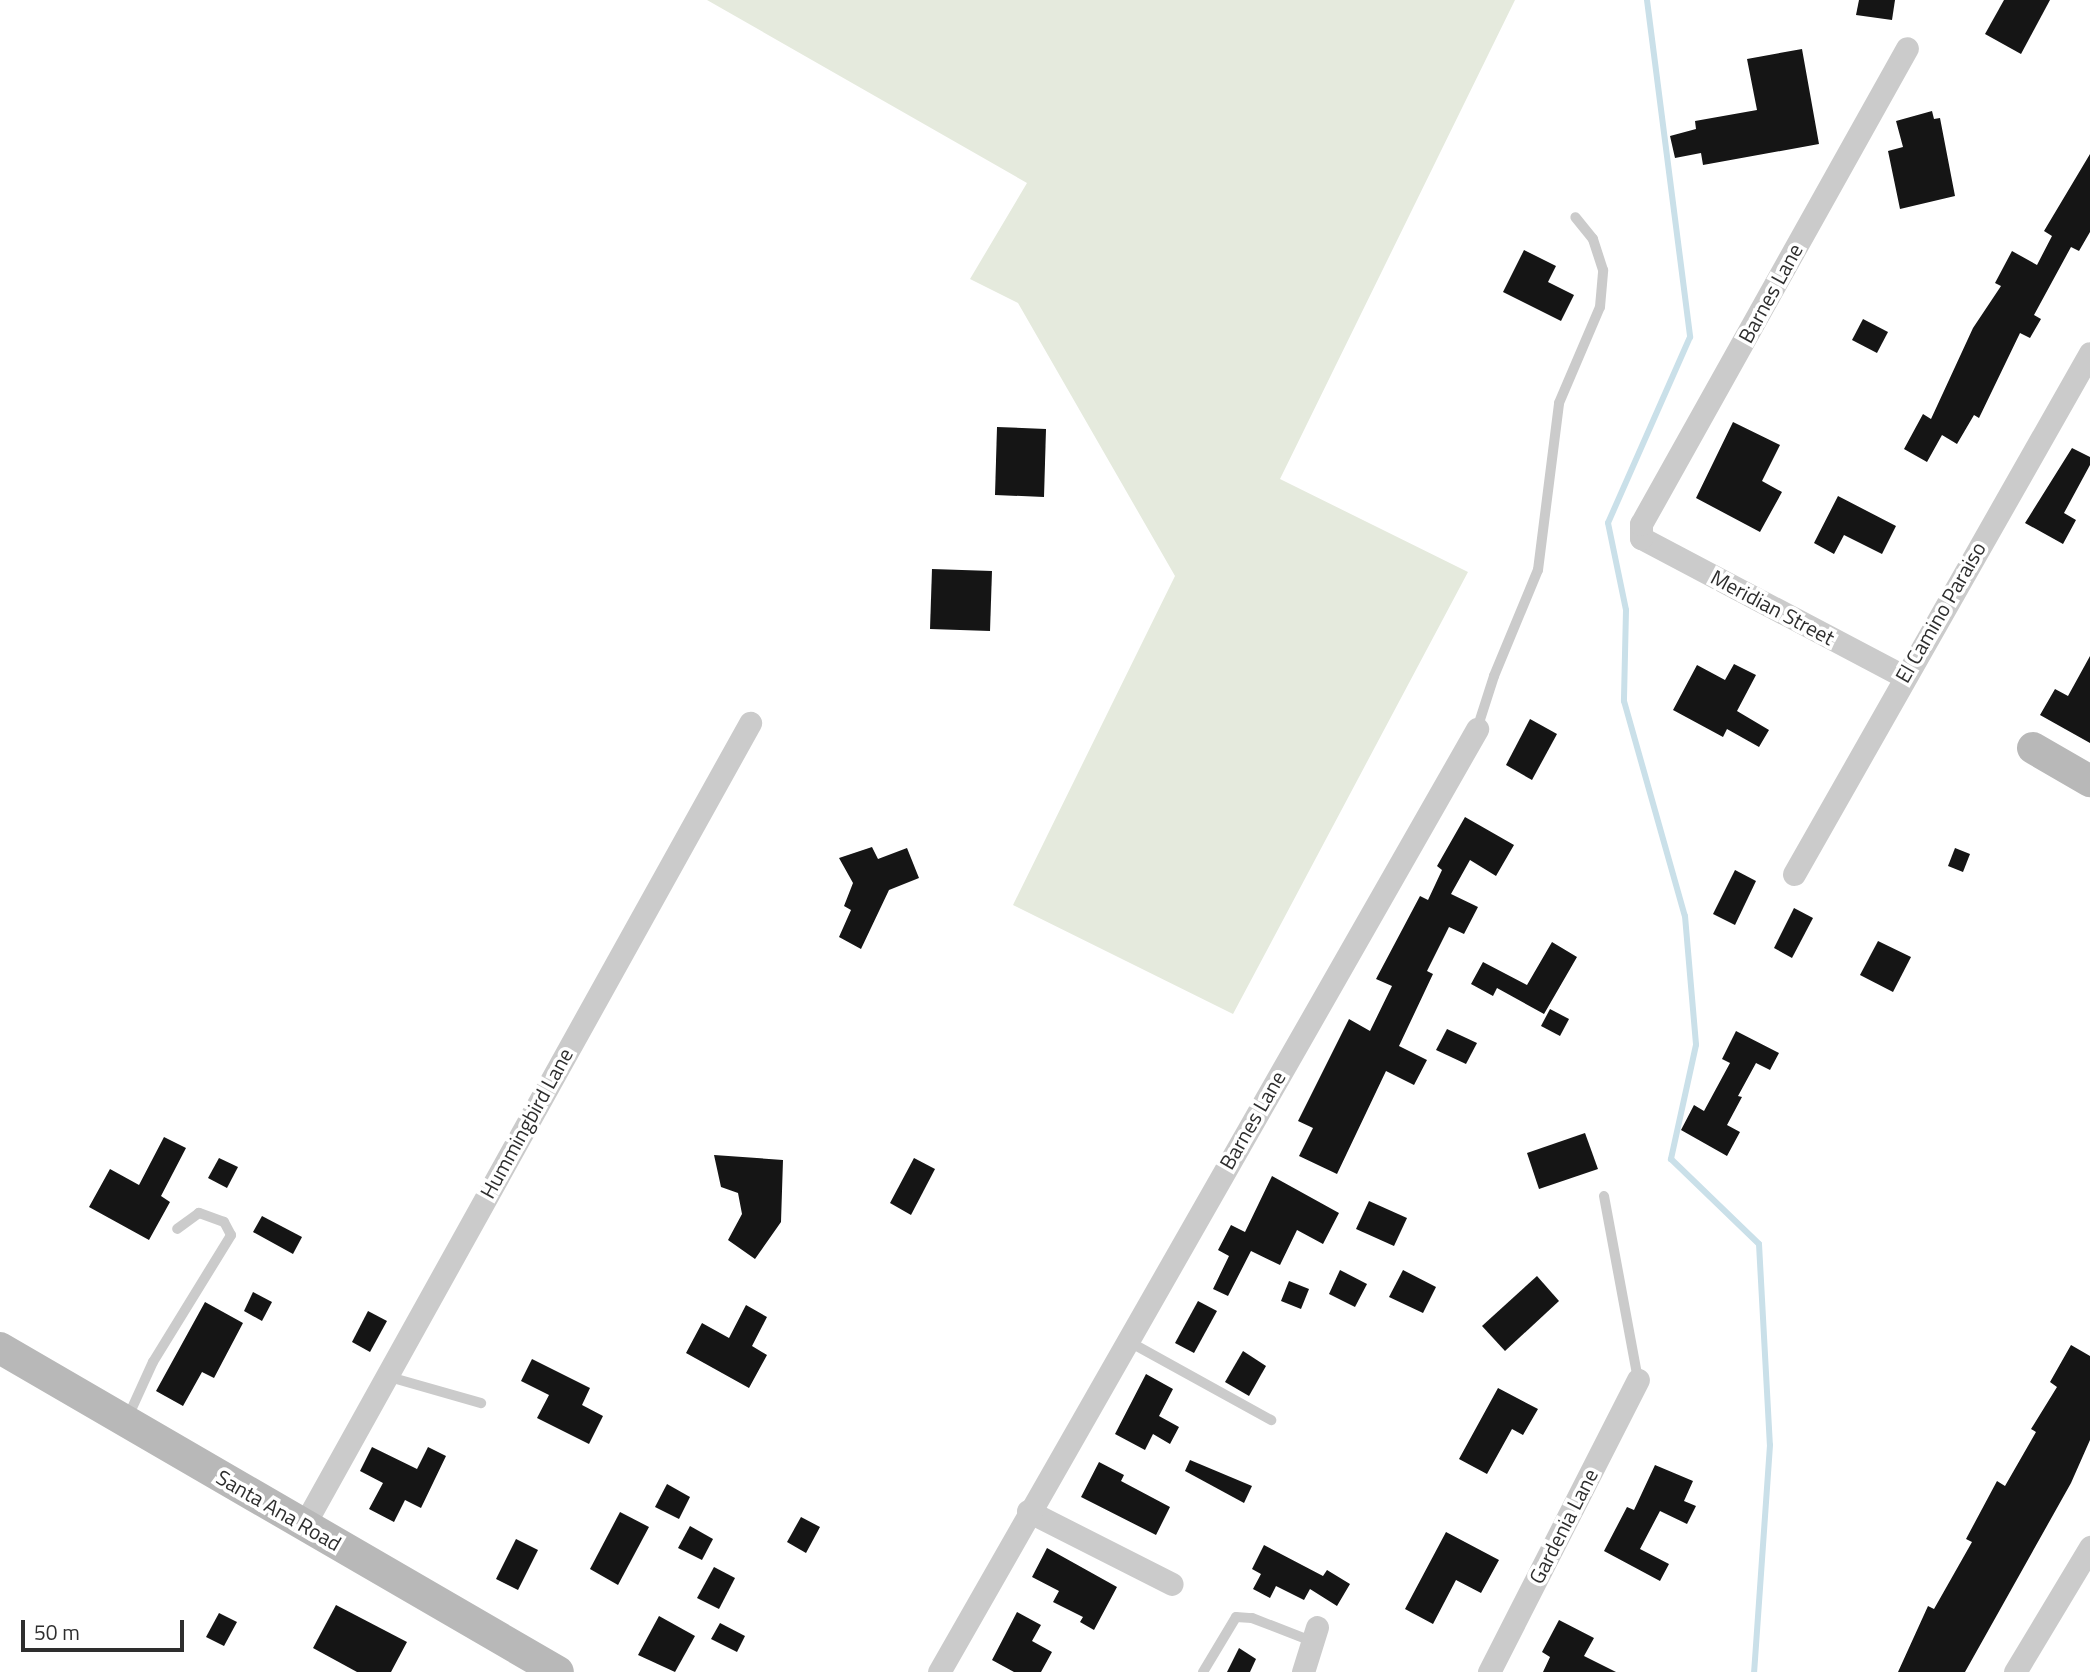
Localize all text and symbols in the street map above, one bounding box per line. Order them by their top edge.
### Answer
street label: Barnes Lane [1732,239,1808,347]
street label: El Camino Paraiso [1890,537,1990,687]
street label: Meridian Street [1707,564,1839,650]
street label: Hummingbird Lane [474,1043,578,1203]
street label: Barnes Lane [1214,1066,1290,1174]
street label: Santa Ana Road [212,1464,346,1556]
street label: Gardenia Lane [1523,1464,1603,1588]
scale bar [24,1606,187,1650]
text: 50 m [34,1616,80,1648]

